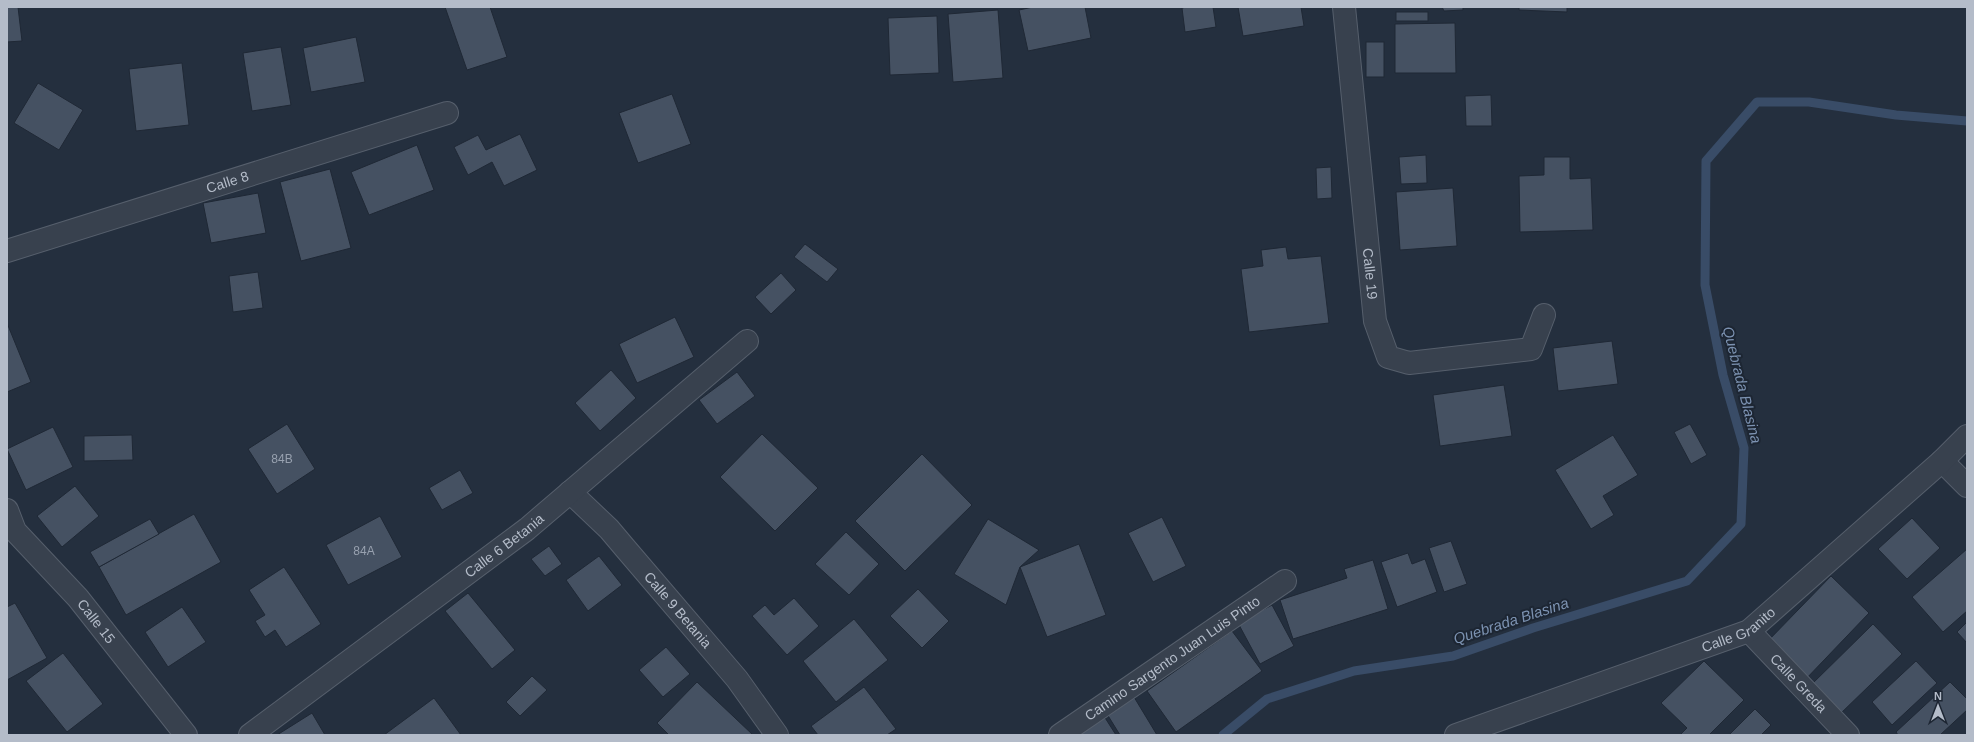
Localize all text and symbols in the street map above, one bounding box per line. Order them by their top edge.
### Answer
street label: Calle 8 [204,168,251,196]
street label: Calle 19 [1360,247,1381,300]
water label: Quebrada Blasina [1720,325,1765,445]
house number: 84B [271,452,293,466]
street label: Calle 6 Betania [461,510,547,581]
house number: 84A [353,544,375,558]
street label: Calle 9 Betania [641,569,715,651]
street label: Camino Sargento Juan Luis Pinto [1082,592,1263,724]
water label: Quebrada Blasina [1451,594,1571,647]
street label: Calle 15 [74,596,119,647]
street label: Calle Granito [1699,604,1778,655]
street label: Calle Greda [1767,651,1830,716]
north arrow [1918,686,1958,726]
text: N [1934,690,1942,702]

